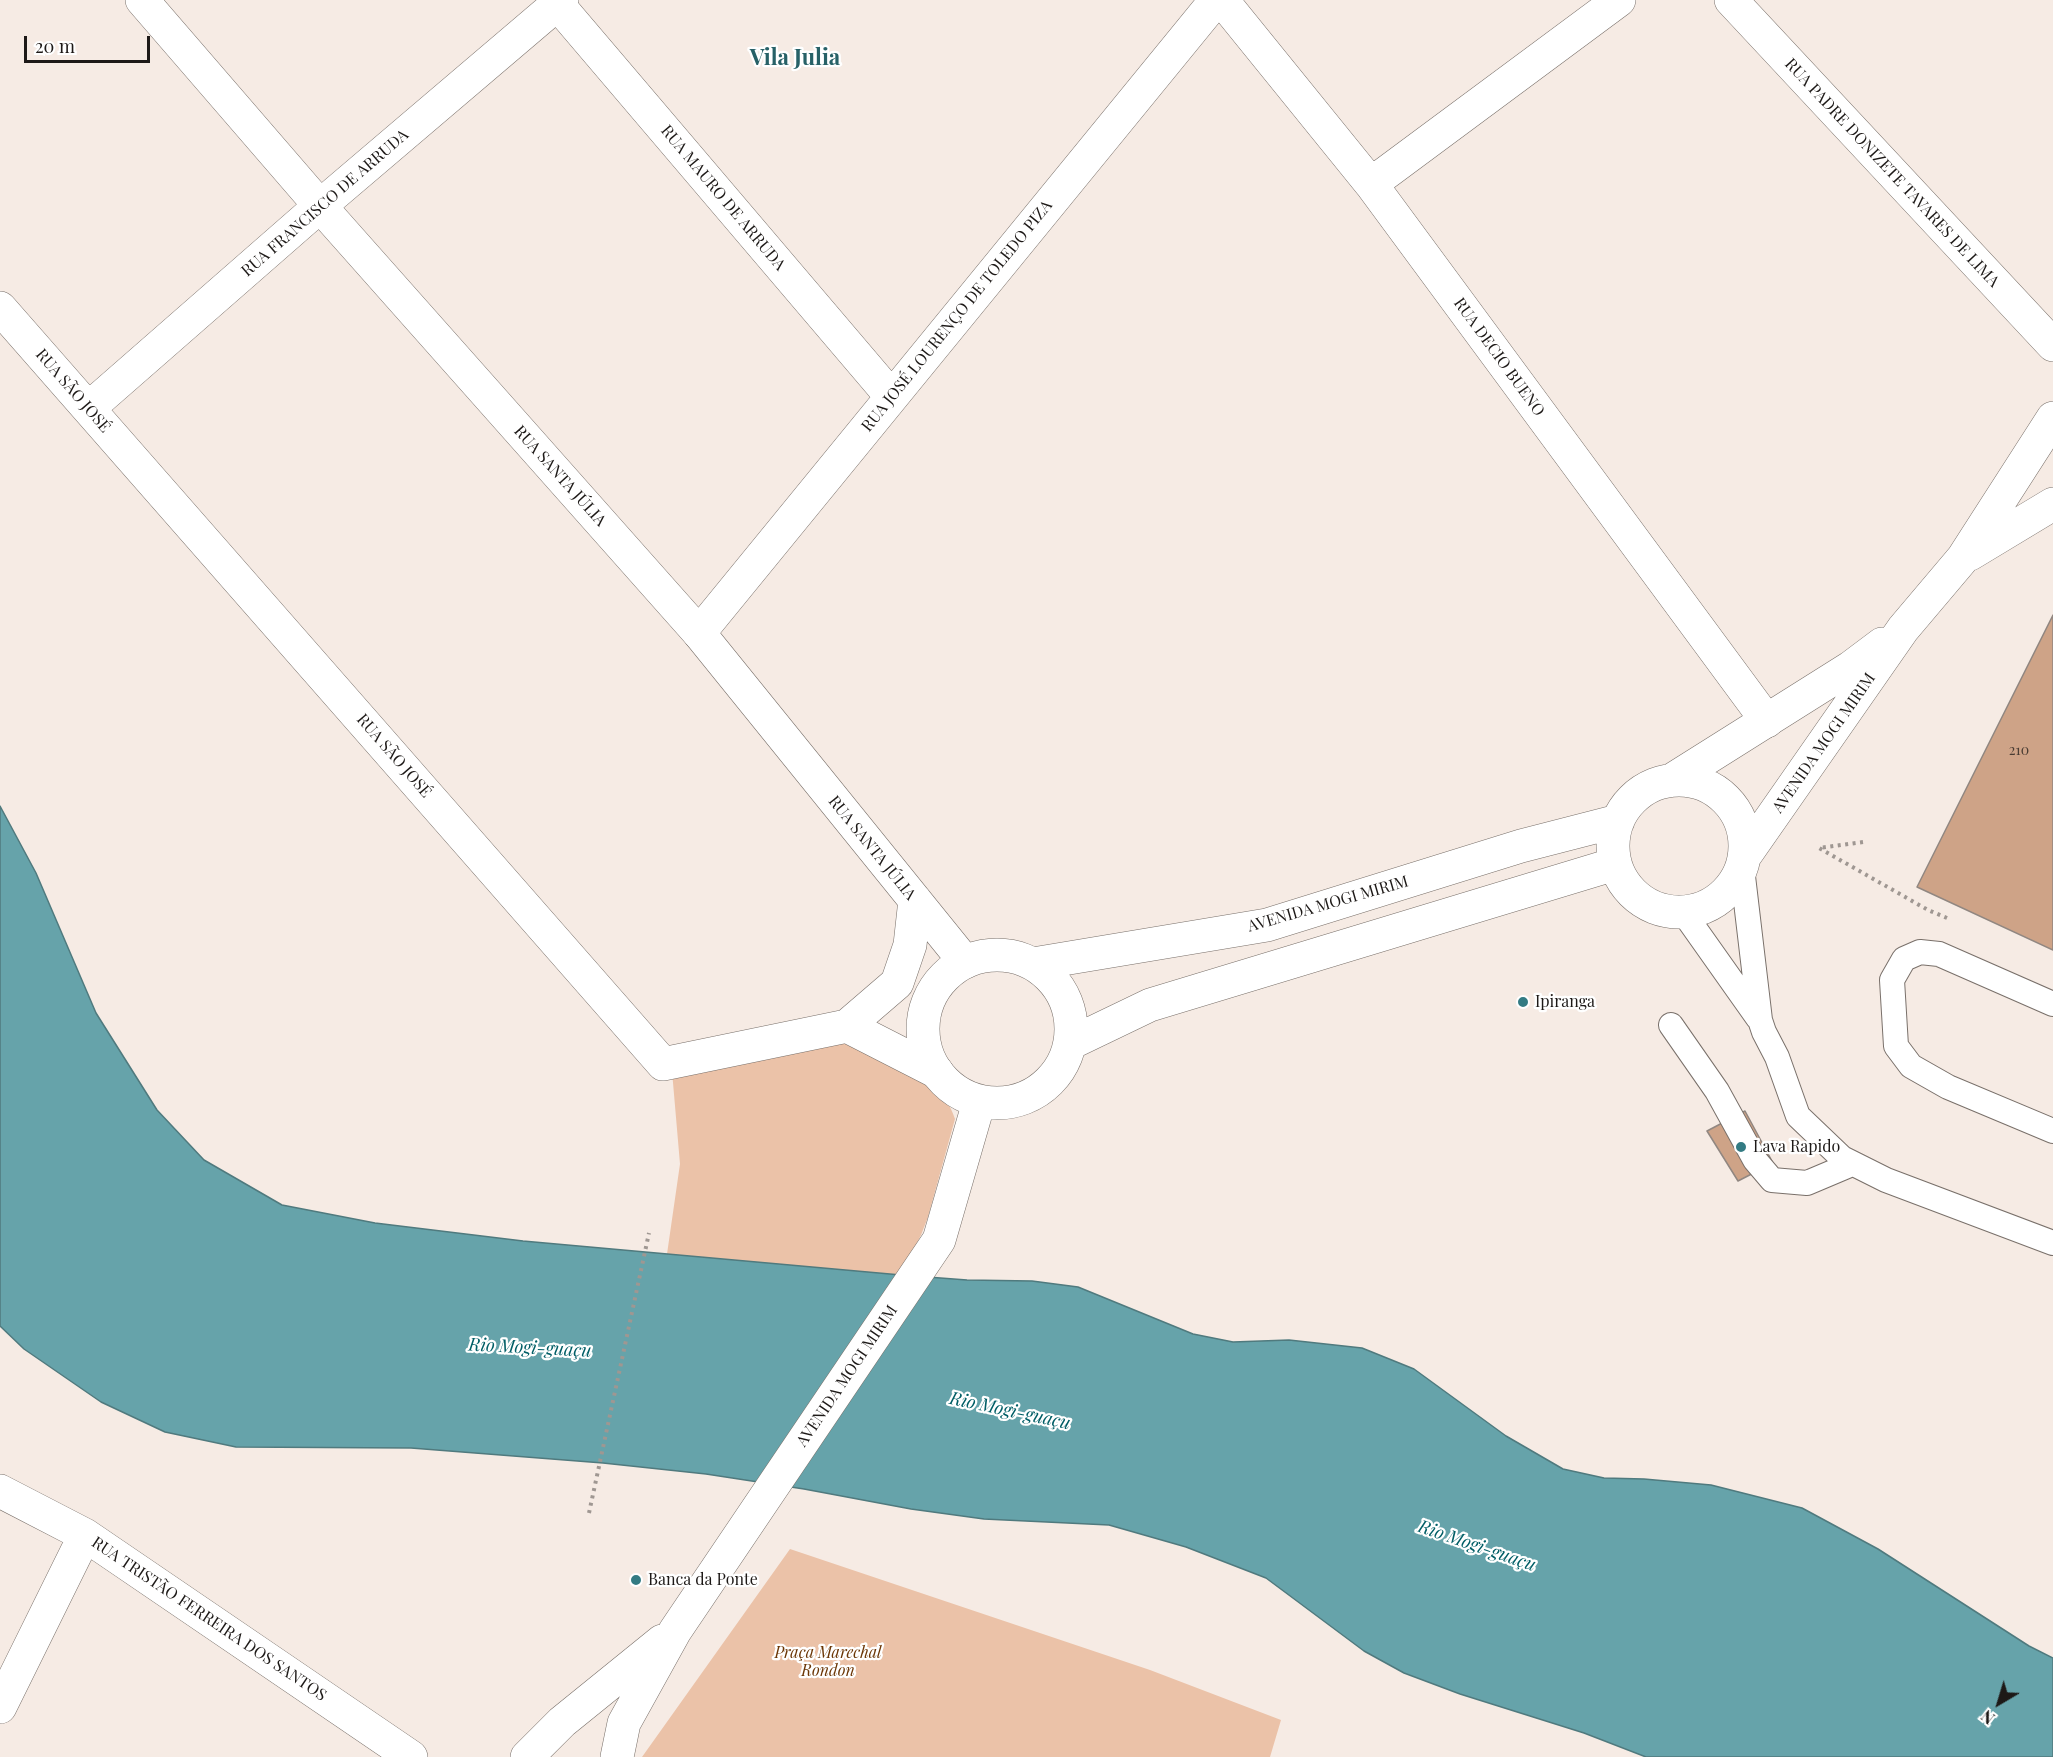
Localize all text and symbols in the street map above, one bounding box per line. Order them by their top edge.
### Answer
scale bar [27,24,153,62]
text: 20 m [35,34,75,58]
district label: Vila Julia [750,45,840,71]
street label: RUA PADRE DONIZETE TAVARES DE LIMA [1781,55,2003,291]
street label: RUA MAURO DE ARRUDA [657,121,789,275]
street label: RUA FRANCISCO DE ARRUDA [238,125,412,281]
street label: RUA JOSÉ LOURENÇO DE TOLEDO PIZA [858,196,1056,436]
street label: RUA DECIO BUENO [1450,294,1548,420]
street label: RUA SÃO JOSÉ [31,345,115,437]
street label: RUA SANTA JÚLIA [510,422,610,530]
street label: AVENIDA MOGI MIRIM [1768,669,1880,817]
street label: RUA SÃO JOSÉ [352,710,436,802]
house number: 210 [2009,743,2029,759]
street label: RUA SANTA JÚLIA [824,792,920,904]
street label: AVENIDA MOGI MIRIM [1245,872,1411,936]
place label: Ipiranga [1535,992,1595,1012]
marker: Ipiranga [1516,995,1530,1009]
place label: Lava Rapido [1753,1137,1840,1157]
marker: Lava Rapido [1734,1140,1748,1154]
street label: AVENIDA MOGI MIRIM [792,1302,902,1450]
water label: Rio Mogi-guaçu [468,1334,592,1362]
water label: Rio Mogi-guaçu [948,1388,1072,1434]
water label: Rio Mogi-guaçu [1415,1516,1539,1576]
street label: RUA TRISTÃO FERREIRA DOS SANTOS [88,1533,330,1705]
place label: Banca da Ponte [648,1570,758,1590]
marker: Banca da Ponte [629,1573,643,1587]
park label: Praça Marechal Rondon [774,1643,882,1681]
north arrow [1969,1673,2029,1733]
text: N [1977,1706,1999,1729]

